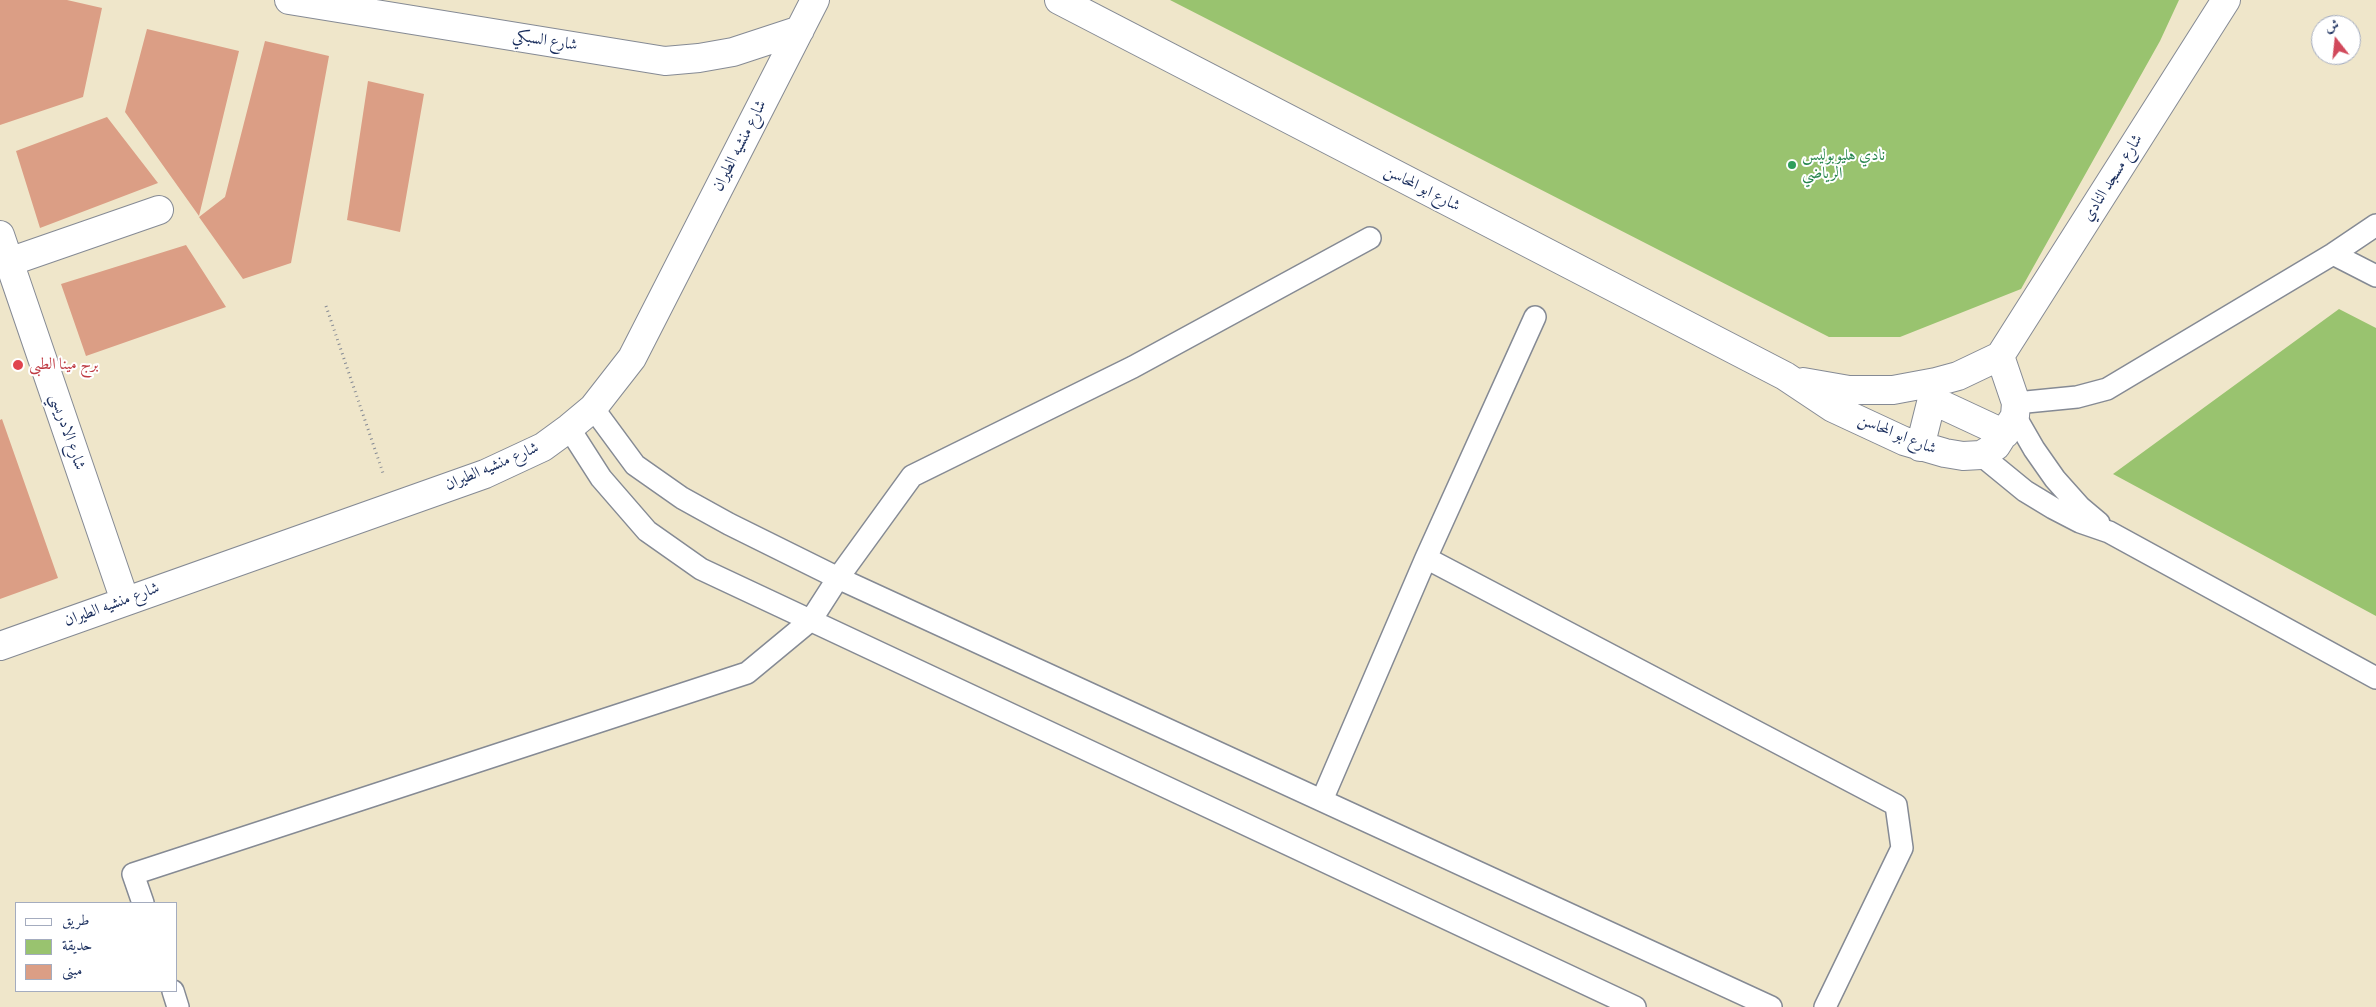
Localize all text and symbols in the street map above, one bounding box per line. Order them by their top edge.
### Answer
north arrow [2311,15,2361,65]
text: ش [2323,16,2341,37]
street label: شارع السبكي [511,26,579,56]
street label: شارع منشيه الطيران [709,97,771,195]
street label: شارع مسجد النادي [2079,131,2147,225]
place label: نادي هليوبوليس الرياضي [1802,146,1885,184]
marker: نادي هليوبوليس الرياضي [1786,159,1798,171]
street label: شارع ابو المحاسن [1381,162,1463,216]
place label: برج مينا الطبى [29,355,98,375]
marker: برج مينا الطبى [11,358,25,372]
street label: شارع الادريسي [45,391,89,473]
street label: شارع ابو المحاسن [1855,411,1939,459]
street label: شارع منشيه الطيران [442,439,542,495]
street label: شارع منشيه الطيران [62,579,162,631]
legend [15,902,178,992]
text: طريق [62,911,89,930]
text: حديقة [62,936,92,955]
text: مبنى [62,961,82,980]

